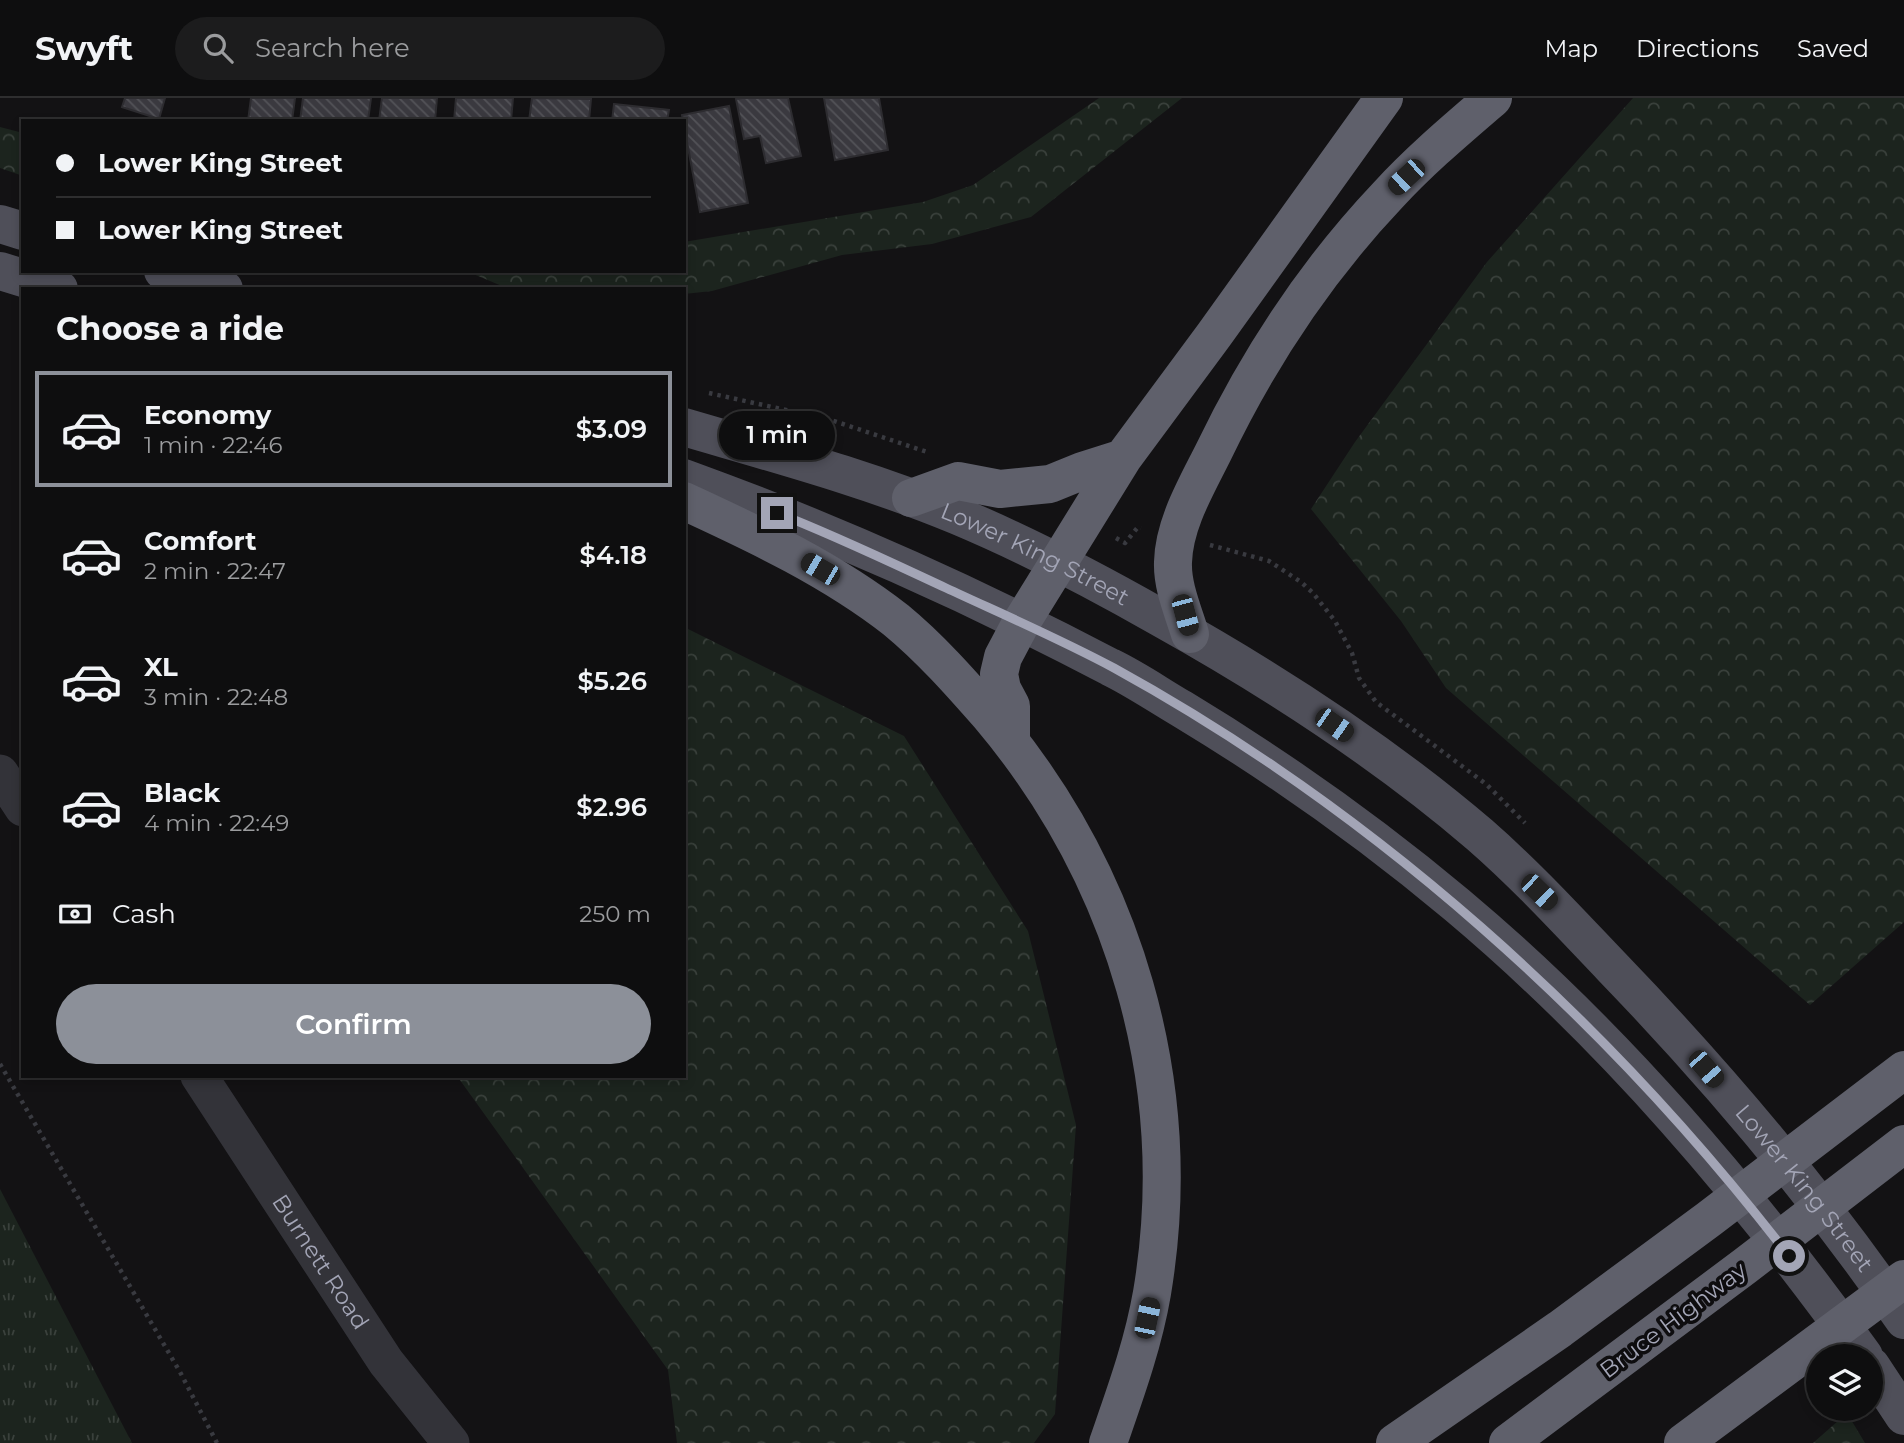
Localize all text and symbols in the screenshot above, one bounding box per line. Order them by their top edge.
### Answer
search box [175,17,665,80]
text: Swyft [35,28,133,68]
icon: search [199,29,237,67]
text: Search here [255,32,410,64]
text: Map [1545,34,1598,63]
text: Directions [1636,34,1759,63]
text: Saved [1797,34,1869,63]
text: Lower King Street [98,147,343,179]
car [1384,155,1429,199]
text: Lower King Street [98,214,343,246]
text: Choose a ride [56,309,284,348]
icon: car [60,398,123,461]
text: Economy [144,399,271,431]
callout: 1 min [719,412,835,460]
text: $3.09 [576,413,647,445]
text: 1 min [746,421,808,449]
text: 1 min · 22:46 [144,431,283,459]
route end [761,497,793,529]
street label: Lower King Street [937,497,1134,612]
icon: car [60,524,123,587]
text: Comfort [144,525,256,557]
text: $4.18 [579,539,647,571]
car [797,549,844,589]
text: 2 min · 22:47 [144,557,286,585]
car [1170,592,1201,638]
icon: car [60,650,123,713]
text: XL [144,651,178,683]
text: $5.26 [577,665,647,697]
text: 3 min · 22:48 [144,683,288,711]
car [1311,704,1358,746]
icon: car [60,776,123,839]
text: Black [144,777,220,809]
text: $2.96 [576,791,647,823]
text: 4 min · 22:49 [144,809,289,837]
car [1517,870,1562,914]
icon: cash [56,895,94,933]
text: Cash [112,898,176,930]
text: 250 m [579,900,651,928]
button: Confirm [56,984,651,1064]
car [1685,1046,1728,1092]
street label: Lower King Street [1729,1099,1879,1277]
street label: Burnett Road [266,1189,375,1335]
route start [1773,1240,1805,1272]
street label: Bruce Highway [1594,1256,1752,1384]
car [1133,1295,1162,1341]
map controls [1806,1344,1883,1421]
button: layers [1806,1344,1883,1421]

